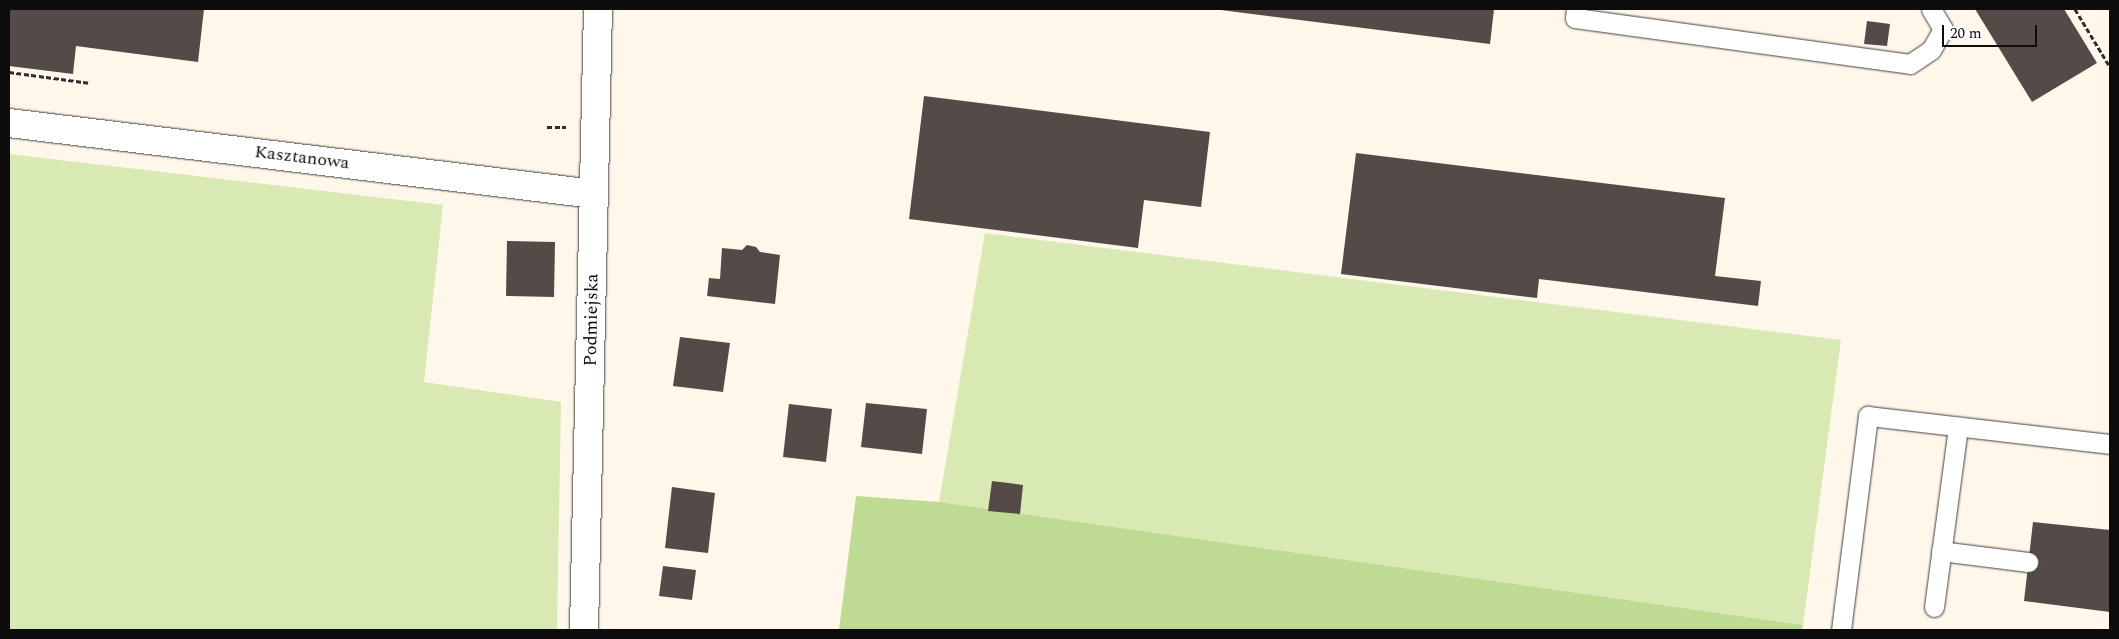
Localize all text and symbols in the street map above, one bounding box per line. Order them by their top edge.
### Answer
scale bar [1944,15,2039,47]
text: 20 m [1950,22,1982,45]
street label: Kasztanowa [253,141,351,175]
street label: Podmiejska [580,273,604,367]

